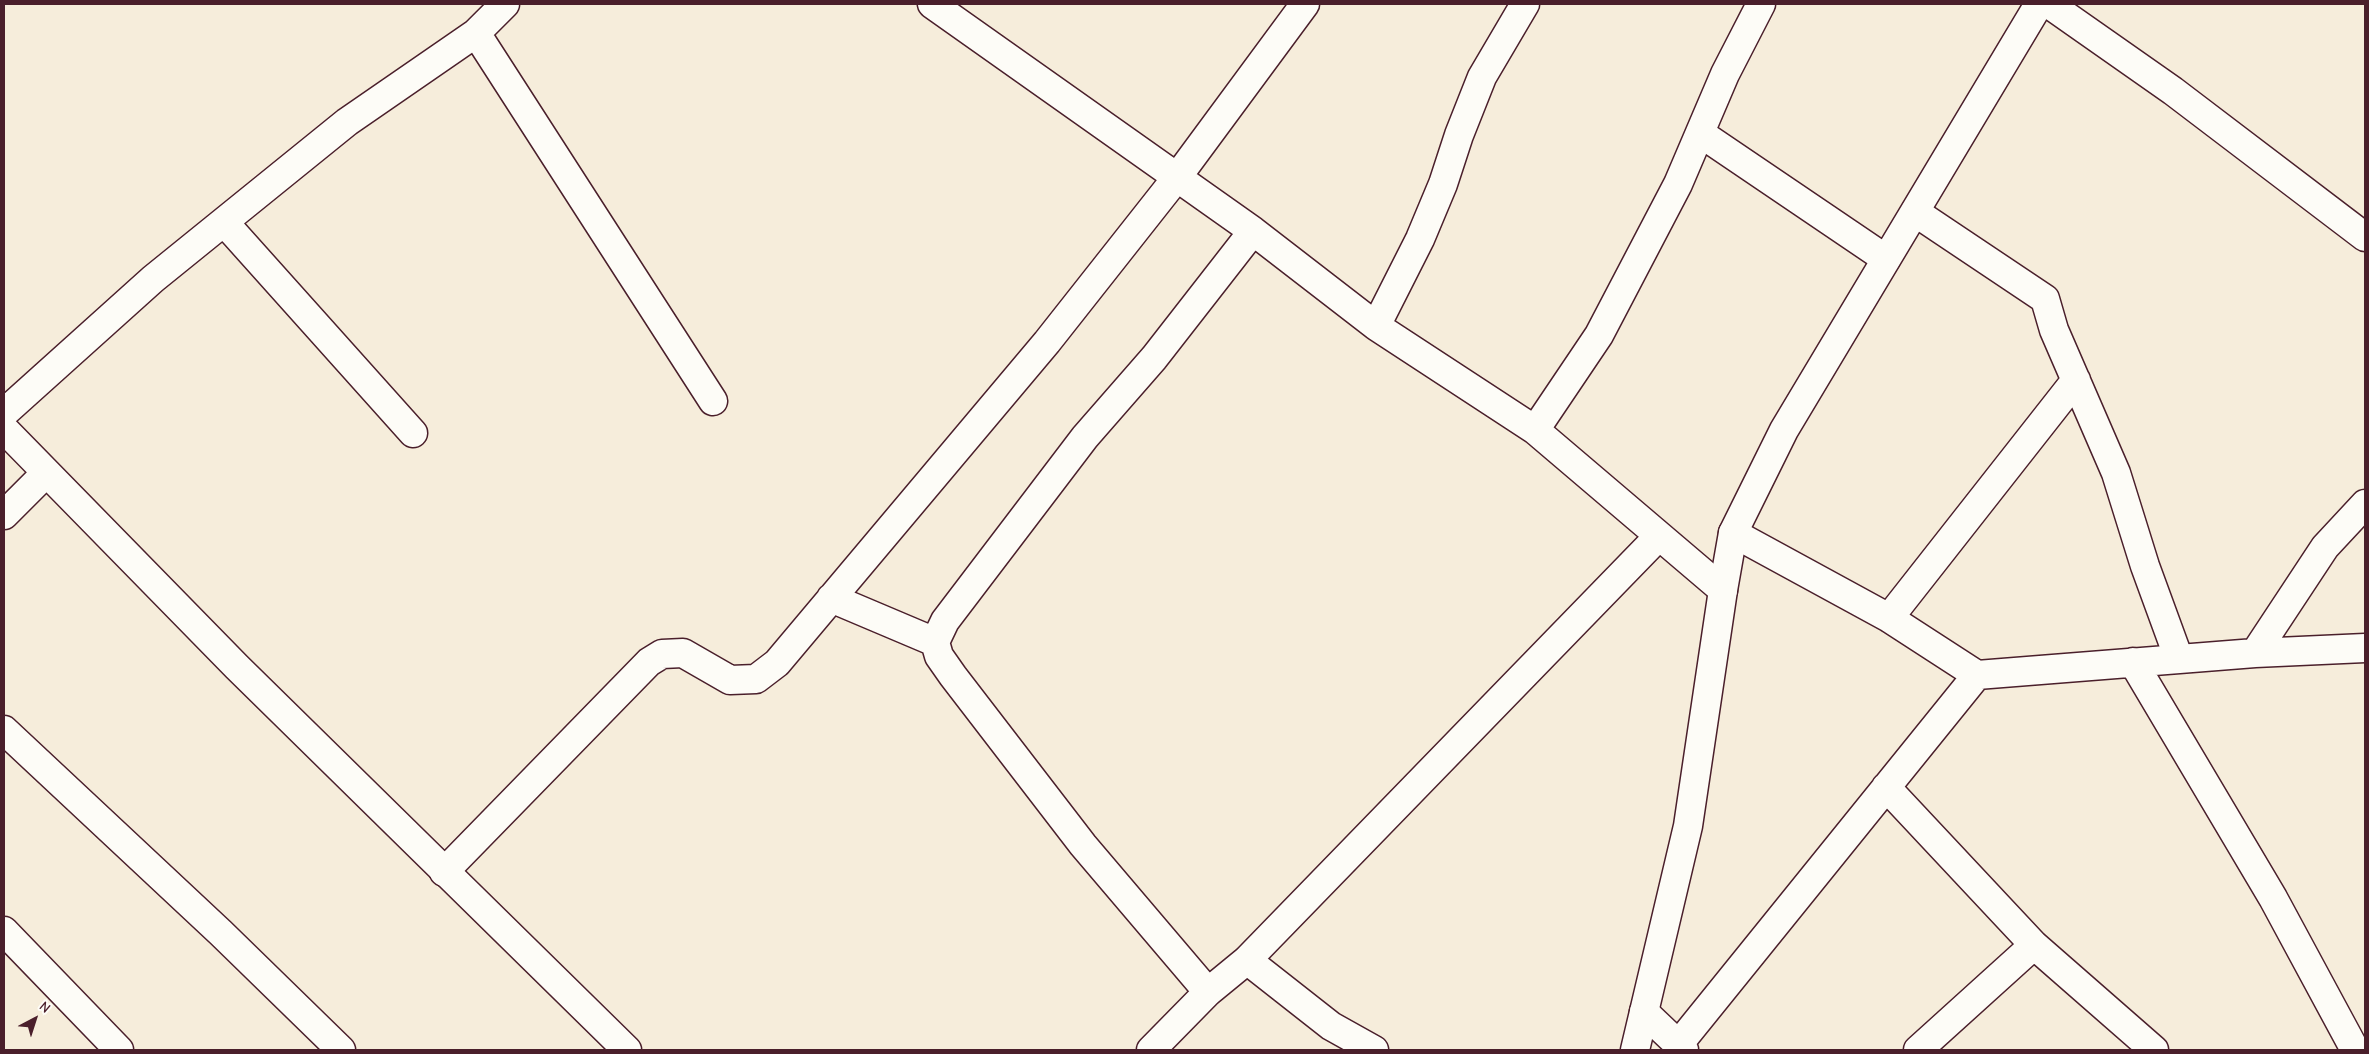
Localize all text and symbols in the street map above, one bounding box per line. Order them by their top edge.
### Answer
north arrow [10,994,60,1044]
text: N [36,998,54,1017]

